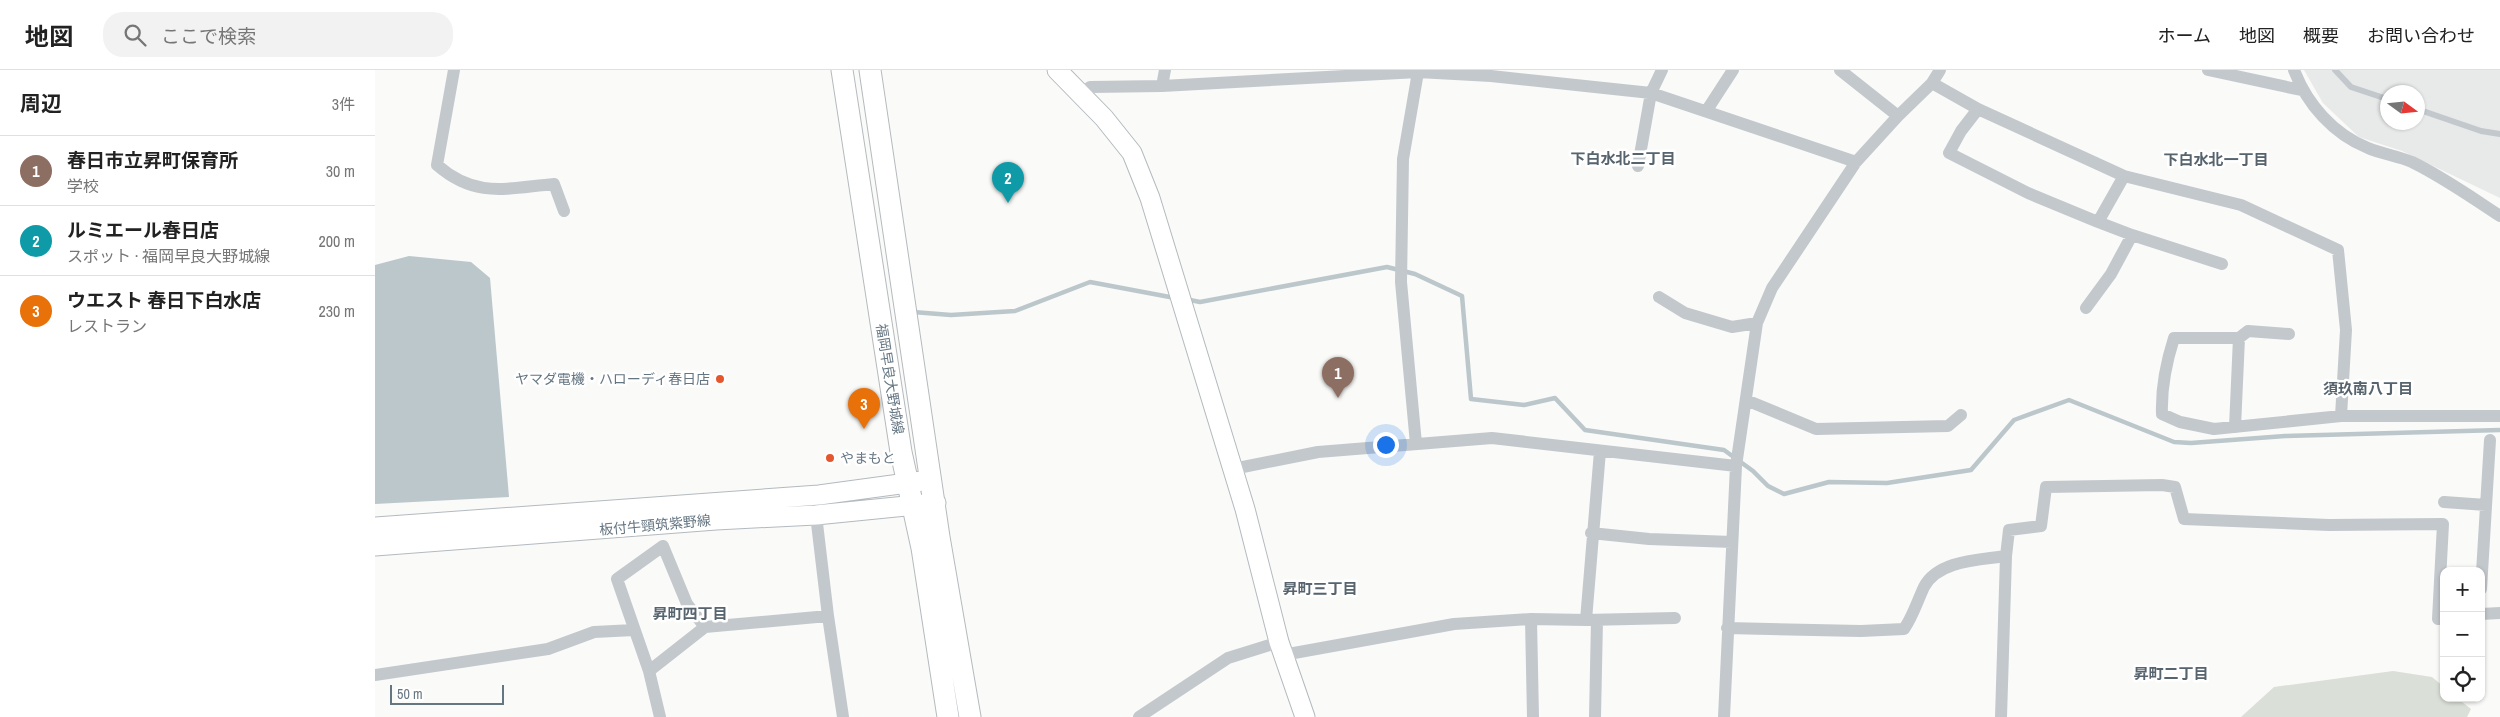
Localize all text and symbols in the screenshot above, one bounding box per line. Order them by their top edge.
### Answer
search box [103,12,453,57]
text: 地図 [25,20,73,52]
icon: search [121,21,149,49]
text: ここで検索 [161,23,256,49]
text: ホーム [2158,23,2211,48]
text: 地図 [2239,23,2275,48]
text: 概要 [2303,23,2339,48]
text: お問い合わせ [2367,23,2475,48]
north arrow [2380,85,2425,130]
text: 周辺 [20,89,62,118]
text: 3件 [332,93,355,115]
text: 春日市立昇町保育所 [67,147,238,173]
district label: 下白水北二丁目 [1570,148,1676,169]
district label: 下白水北一丁目 [2163,149,2269,170]
text: 1 [32,160,40,182]
text: 30 m [326,160,355,182]
pin: 2 [992,162,1024,203]
text: 学校 [67,175,99,197]
text: ルミエール春日店 [67,217,219,243]
text: 2 [32,230,40,252]
text: 200 m [319,230,355,252]
text: スポット · 福岡早良大野城線 [67,245,270,267]
text: ウエスト 春日下白水店 [67,287,261,313]
text: 3 [32,300,40,322]
text: 230 m [319,300,355,322]
text: レストラン [67,315,147,337]
street label: 福岡早良大野城線 [872,322,908,436]
pin: 1 [1322,357,1354,398]
place label: ヤマダ電機・ハローディ春日店 [515,370,710,388]
marker: ヤマダ電機・ハローディ春日店 [714,373,726,385]
district label: 須玖南八丁目 [2323,378,2413,399]
pin: 3 [848,388,880,429]
your location [1373,432,1399,458]
place label: やまもと [840,449,896,467]
marker: やまもと [824,452,836,464]
street label: 板付牛頸筑紫野線 [598,511,712,539]
map controls [2440,567,2485,702]
button: + [2440,567,2485,612]
district label: 昇町三丁目 [1282,578,1358,599]
district label: 昇町四丁目 [652,603,728,624]
button: − [2440,612,2485,657]
button: locate [2440,657,2485,702]
district label: 昇町二丁目 [2133,663,2209,684]
scale bar [390,682,504,705]
text: 50 m [397,685,423,703]

